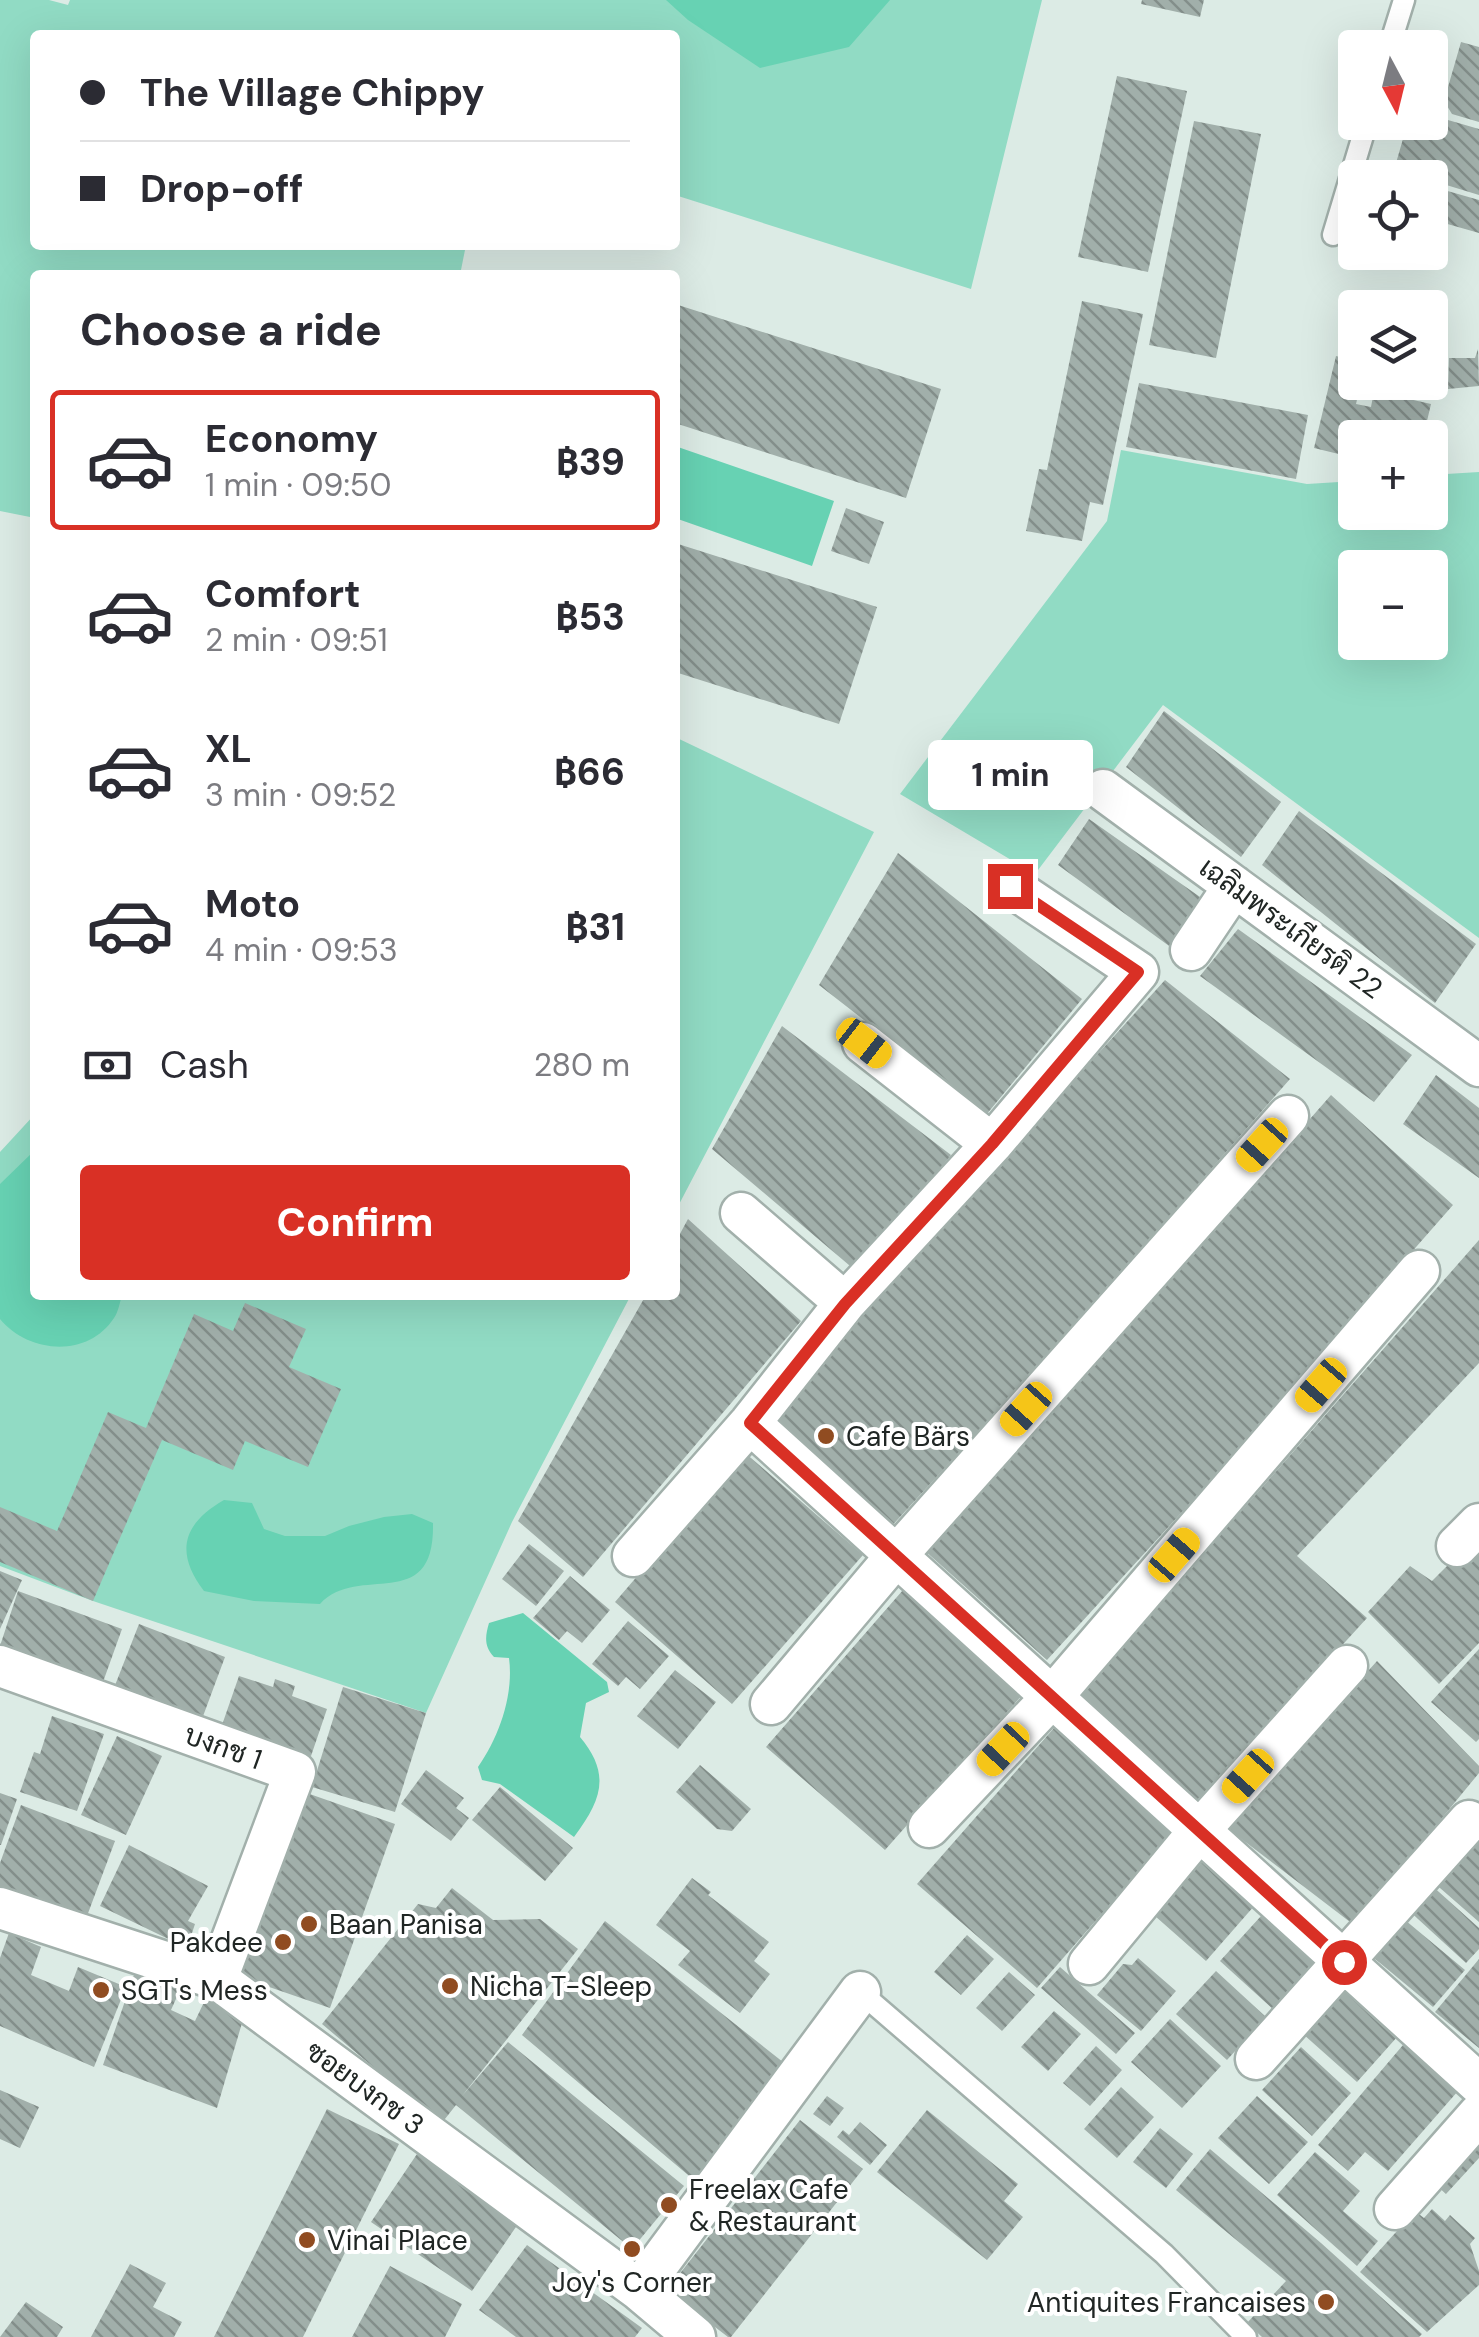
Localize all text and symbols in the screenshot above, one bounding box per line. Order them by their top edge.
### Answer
north arrow [1338,30,1448,140]
map controls [1338,30,1448,660]
text: The Village Chippy [140,68,484,118]
button: locate [1338,160,1448,270]
text: Drop-off [140,164,303,214]
button: layers [1338,290,1448,400]
text: Choose a ride [80,300,382,359]
text: Economy [205,414,378,464]
icon: car [85,415,175,505]
button: + [1338,420,1448,530]
text: ฿39 [556,437,625,487]
text: 1 min · 09:50 [205,464,391,506]
button: − [1338,550,1448,660]
text: Comfort [205,569,361,619]
icon: car [85,570,175,660]
text: ฿53 [556,592,625,642]
text: 2 min · 09:51 [205,619,388,661]
text: XL [205,724,252,774]
icon: car [85,725,175,815]
callout: 1 min [928,741,1092,811]
text: ฿66 [554,747,625,797]
text: 1 min [972,754,1049,796]
text: 3 min · 09:52 [205,774,396,816]
street label: เฉลิมพระเกียรติ 22 [1192,849,1390,1007]
route end [988,864,1033,909]
text: Moto [205,879,300,929]
icon: car [85,880,175,970]
text: ฿31 [566,902,625,952]
text: 4 min · 09:53 [205,929,398,971]
car [831,1013,897,1073]
icon: cash [80,1038,135,1093]
text: Cash [160,1040,249,1090]
text: 280 m [534,1044,630,1086]
car [1231,1113,1293,1177]
button: Confirm [80,1165,630,1280]
car [1290,1353,1352,1417]
car [995,1377,1057,1441]
place label: Cafe Bärs [846,1418,970,1455]
marker: Cafe Bärs [815,1425,837,1447]
car [1143,1523,1205,1587]
street label: บงกช 1 [179,1716,267,1778]
car [972,1717,1034,1781]
car [1217,1744,1279,1808]
place label: Baan Panisa [329,1906,483,1943]
marker: Baan Panisa [298,1913,320,1935]
place label: Pakdee [170,1924,263,1961]
marker: Pakdee [272,1931,294,1953]
route start [1322,1940,1367,1985]
place label: Nicha T-Sleep [470,1968,652,2005]
place label: SGT's Mess [121,1972,268,2009]
marker: Nicha T-Sleep [439,1975,461,1997]
marker: SGT's Mess [90,1979,112,2001]
street label: ซอยบงกช 3 [298,2033,432,2143]
place label: Freelax Cafe & Restaurant [689,2171,857,2240]
marker: Freelax Cafe & Restaurant [658,2194,680,2216]
place label: Vinai Place [327,2222,468,2259]
marker: Vinai Place [296,2229,318,2251]
marker: Joy's Corner [621,2238,643,2260]
place label: Joy's Corner [552,2264,712,2301]
place label: Antiquites Francaises [1027,2284,1306,2321]
marker: Antiquites Francaises [1315,2291,1337,2313]

